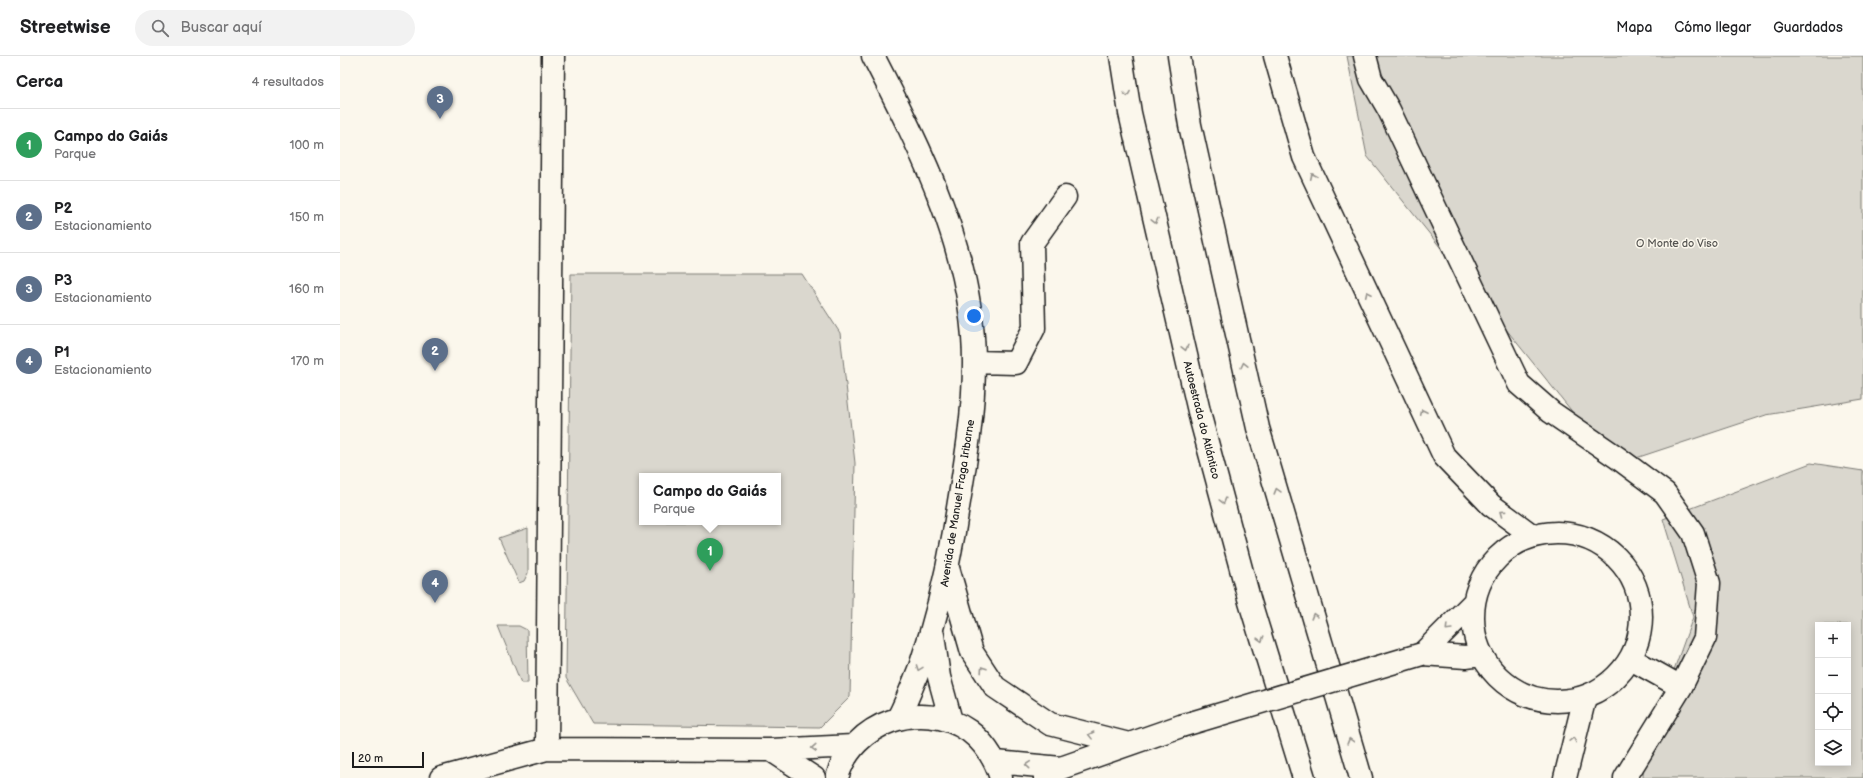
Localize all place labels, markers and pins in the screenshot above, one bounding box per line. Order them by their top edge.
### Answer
pin: 3 [427,86,453,119]
pin: 2 [422,338,448,371]
pin: 1 [697,538,723,571]
pin: 4 [422,570,448,603]

